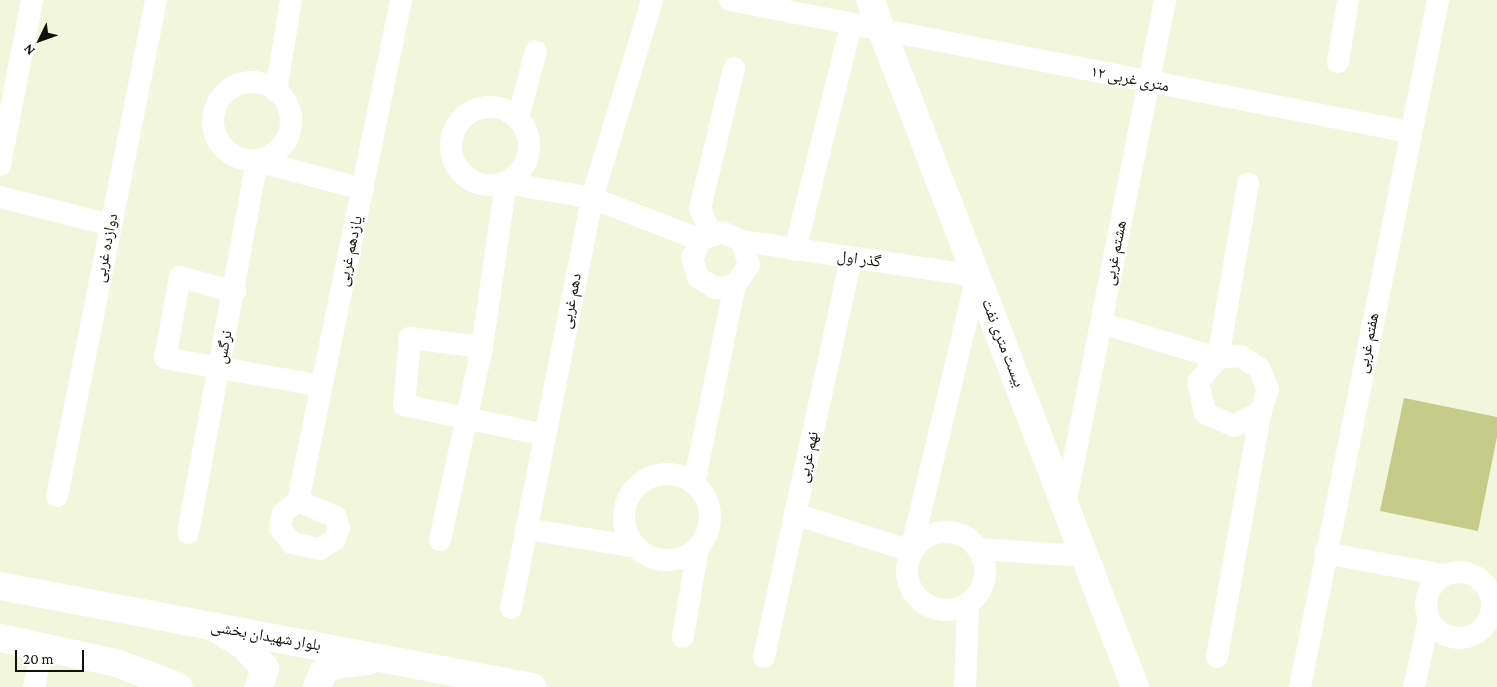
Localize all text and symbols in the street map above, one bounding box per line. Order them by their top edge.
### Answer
north arrow [15,15,65,65]
text: N [20,41,38,59]
street label: ۱۲ متری غربی [1089,62,1171,96]
street label: دوازده غربی [90,212,122,284]
street label: یازدهم غربی [333,214,367,288]
street label: هشتم غربی [1099,219,1131,287]
street label: گذر اول [836,246,882,272]
street label: دهم غربی [556,272,586,330]
street label: بیست متری نفت [977,296,1029,390]
street label: هفتم غربی [1353,311,1383,375]
street label: نرگس [211,329,237,365]
street label: نهم غربی [793,430,823,484]
street label: بلوار شهیدان بخشی [209,617,323,655]
scale bar [18,640,86,672]
text: 20 m [23,651,54,667]

